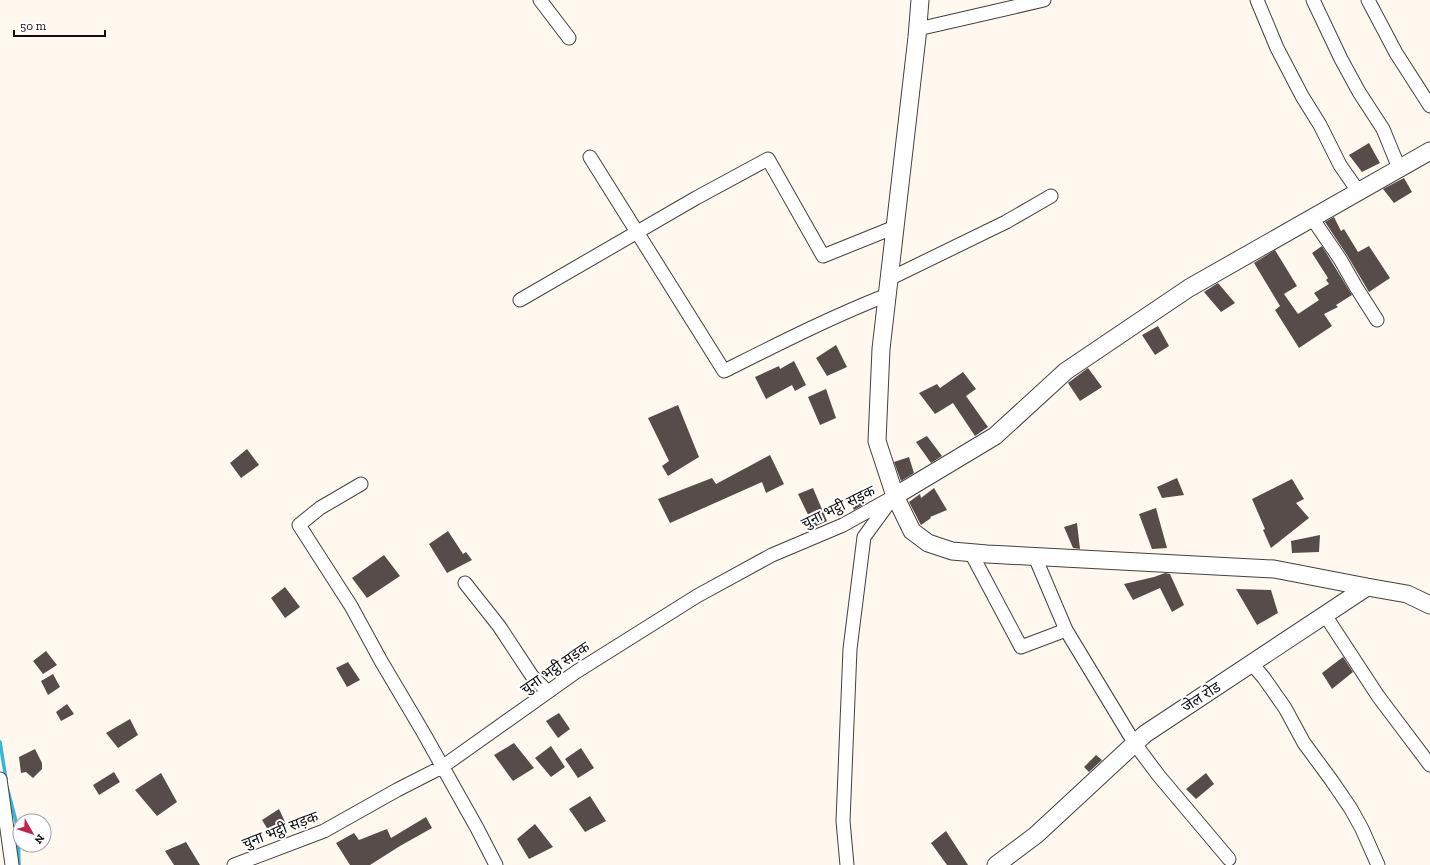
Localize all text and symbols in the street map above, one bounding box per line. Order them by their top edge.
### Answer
scale bar [14,12,105,38]
text: 50 m [20,19,47,33]
street label: चुना भट्ठी सड़क [798,481,879,534]
street label: चुना भट्ठी सड़क [517,637,594,699]
street label: जेल रोड [1178,677,1225,716]
street label: चुना भट्ठी सड़क [239,807,321,854]
north arrow [12,813,52,853]
text: N [31,832,47,847]

